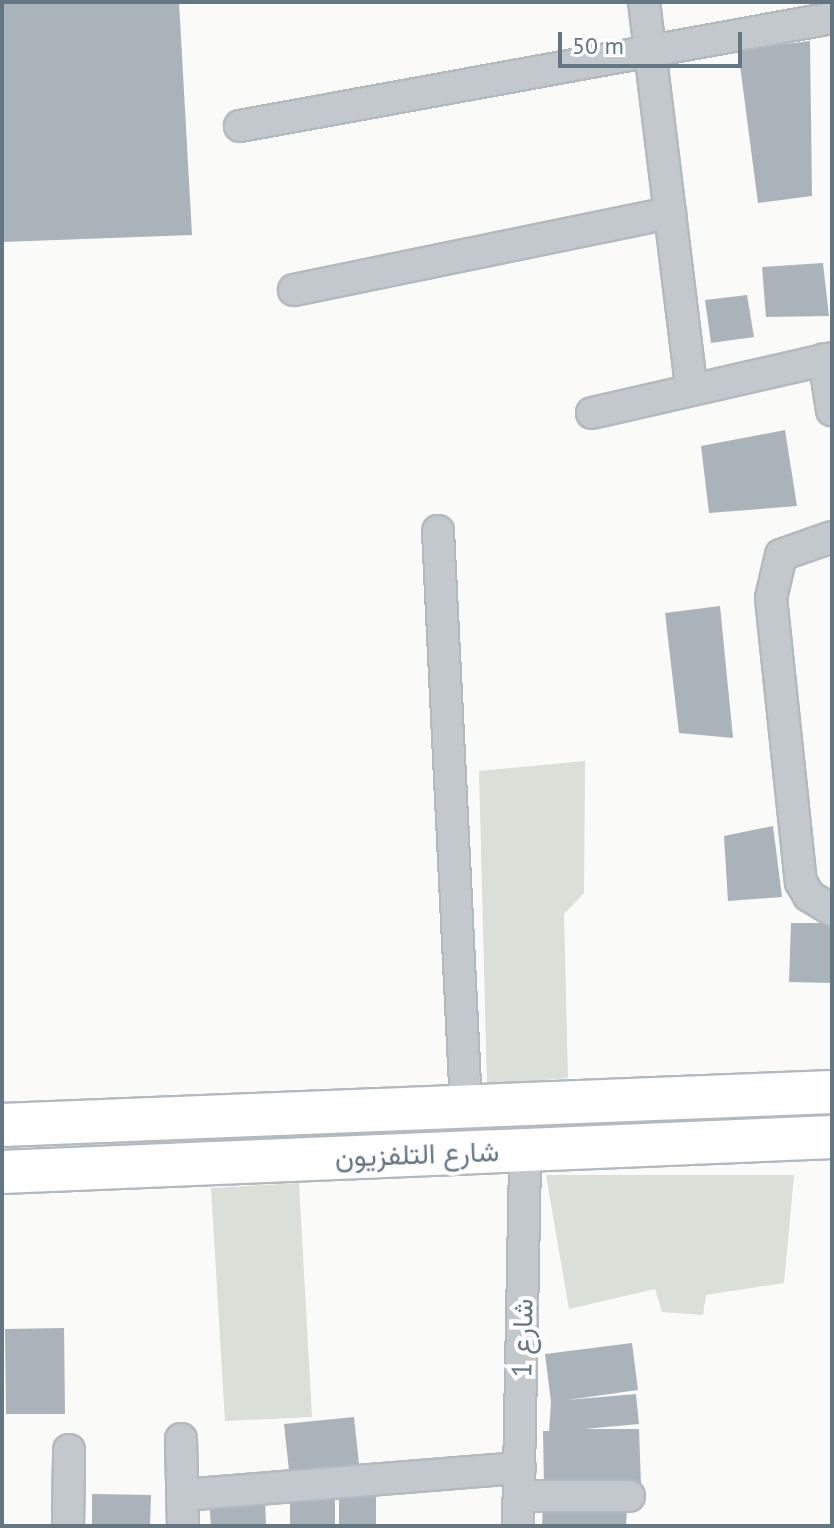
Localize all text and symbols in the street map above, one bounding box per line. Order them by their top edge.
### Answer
scale bar [562,16,746,66]
text: 50 m [572,30,624,61]
street label: شارع التلفزيون [334,1134,500,1174]
street label: شارع 1 [505,1298,539,1378]

